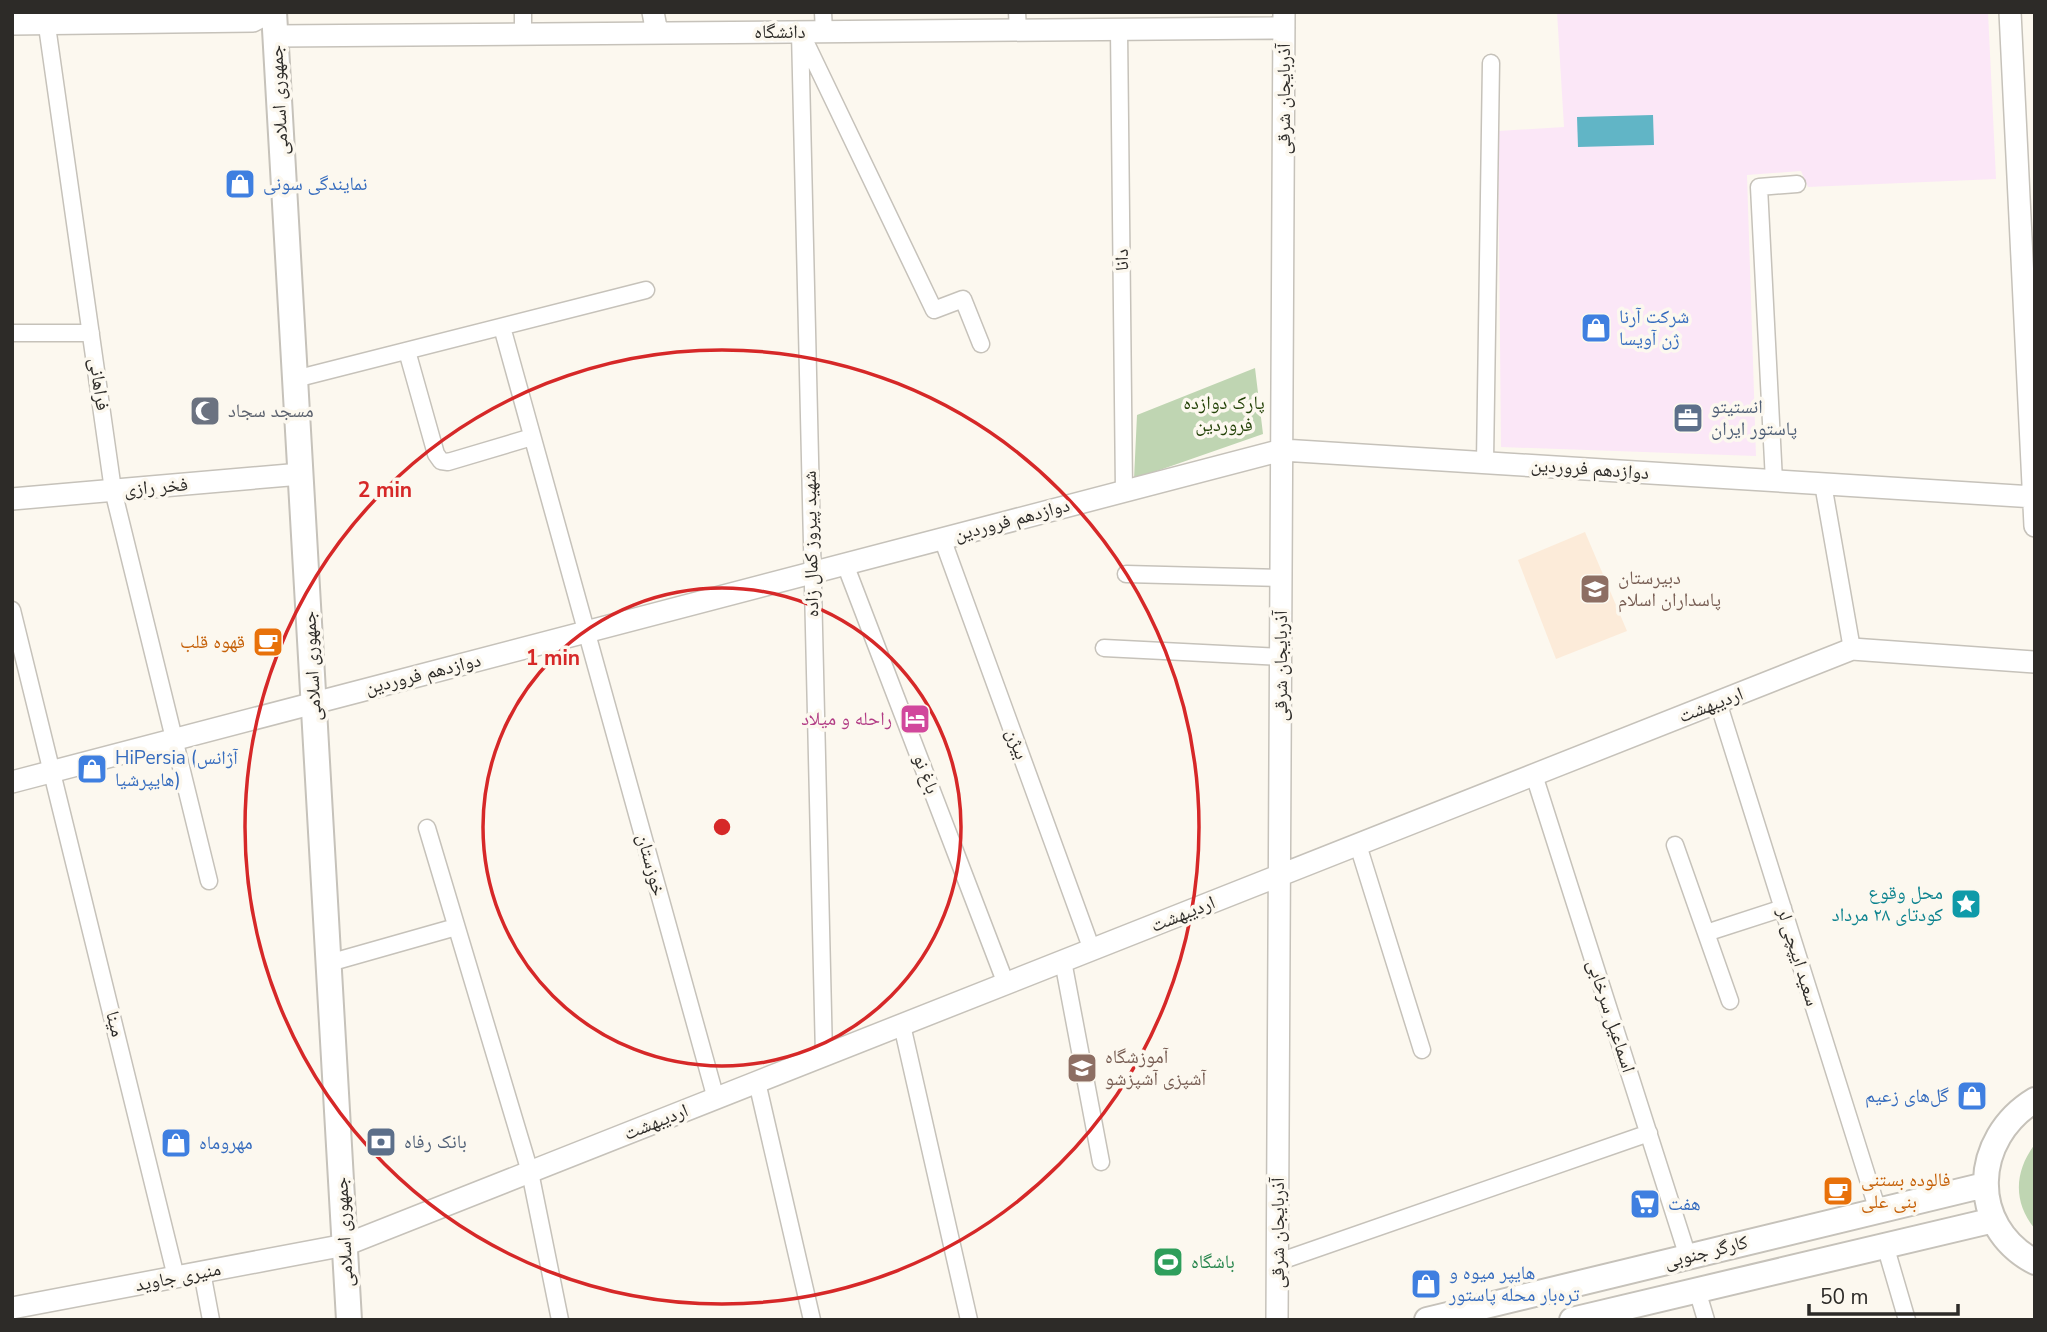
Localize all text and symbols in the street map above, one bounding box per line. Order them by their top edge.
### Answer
street label: دانشگاه [754,19,806,45]
street label: آذربایجان شرقی [1271,42,1297,154]
street label: جمهوری اسلامی [263,44,295,156]
shop icon: نمایندگی سونی [223,167,257,201]
place label: نمایندگی سونی [263,171,367,197]
street label: دانا [1109,248,1135,271]
place label: شرکت آرنا ژن آویسا [1619,304,1689,352]
shop icon: شرکت آرنا ژن آویسا [1579,311,1613,345]
street label: فراهانی [82,356,116,412]
park label: پارک دوازده فروردین [1183,390,1265,438]
mosque icon: مسجد سجاد [188,394,222,428]
place label: انستیتو پاستور ایران [1711,394,1797,442]
place label: مسجد سجاد [228,398,314,424]
office icon: انستیتو پاستور ایران [1671,401,1705,435]
street label: دوازدهم فروردین [1530,452,1650,486]
street label: شهید پیروز کمال زاده [797,470,825,618]
street label: فخر رازی [123,471,189,503]
text: 2 min [358,476,412,504]
street label: دوازدهم فروردین [951,492,1073,548]
place label: دبیرستان پاسداران اسلام [1618,565,1721,613]
school or university icon: دبیرستان پاسداران اسلام [1578,572,1612,606]
street label: آذربایجان شرقی [1268,609,1294,721]
street label: جمهوری اسلامی [296,610,328,722]
cafe icon: قهوه قلب [251,625,285,659]
place label: قهوه قلب [180,629,245,655]
text: 1 min [526,644,580,672]
street label: دوازدهم فروردین [362,647,484,701]
street label: اردیبهشت [1675,681,1747,729]
hotel icon: راحله و میلاد [898,702,932,736]
place label: راحله و میلاد [801,706,892,732]
street label: بیژن [1000,725,1034,763]
place label: HiPersia (آژانس هایپرشیا) [115,745,239,793]
street label: باغ نو [907,750,945,798]
shop icon: HiPersia (آژانس هایپرشیا) [75,752,109,786]
centre of rings [710,815,734,839]
street label: خوزستان [630,831,672,899]
place label: محل وقوع کودتای ۲۸ مرداد [1832,880,1943,928]
place icon: محل وقوع کودتای ۲۸ مرداد [1949,887,1983,921]
street label: اردیبهشت [1147,889,1219,939]
street label: سعید ایپچی لر [1770,904,1825,1009]
street label: اسماعیل سرخابی [1580,956,1642,1076]
street label: مینا [99,1008,131,1040]
place label: آموزشگاه آشپزی آشپزشو [1105,1044,1207,1092]
school or university icon: آموزشگاه آشپزی آشپزشو [1065,1051,1099,1085]
shop icon: گل‌های زعیم [1955,1079,1989,1113]
place label: گل‌های زعیم [1865,1083,1949,1109]
street label: اردیبهشت [620,1097,692,1147]
bank icon: بانک رفاه [364,1125,398,1159]
shop icon: مهروماه [159,1126,193,1160]
place label: بانک رفاه [404,1129,467,1155]
place label: مهروماه [199,1130,253,1156]
place label: فالوده بستنی بنی علی [1861,1167,1950,1215]
cafe icon: فالوده بستنی بنی علی [1821,1174,1855,1208]
street label: جمهوری اسلامی [328,1176,360,1288]
street label: آذربایجان شرقی [1265,1176,1291,1288]
supermarket icon: هفت [1628,1187,1662,1221]
place label: هفت [1668,1191,1701,1217]
street label: کارگر جنوبی [1661,1229,1751,1275]
sports icon: باشگاه [1151,1245,1185,1279]
place label: باشگاه [1191,1249,1235,1275]
street label: منیری جاوید [133,1256,223,1298]
place label: هایپر میوه و تره‌بار محله پاستور [1448,1260,1580,1308]
shop icon: هایپر میوه و تره‌بار محله پاستور [1409,1267,1443,1301]
scale bar [1809,1272,1958,1316]
text: 50 m [1820,1283,1869,1311]

